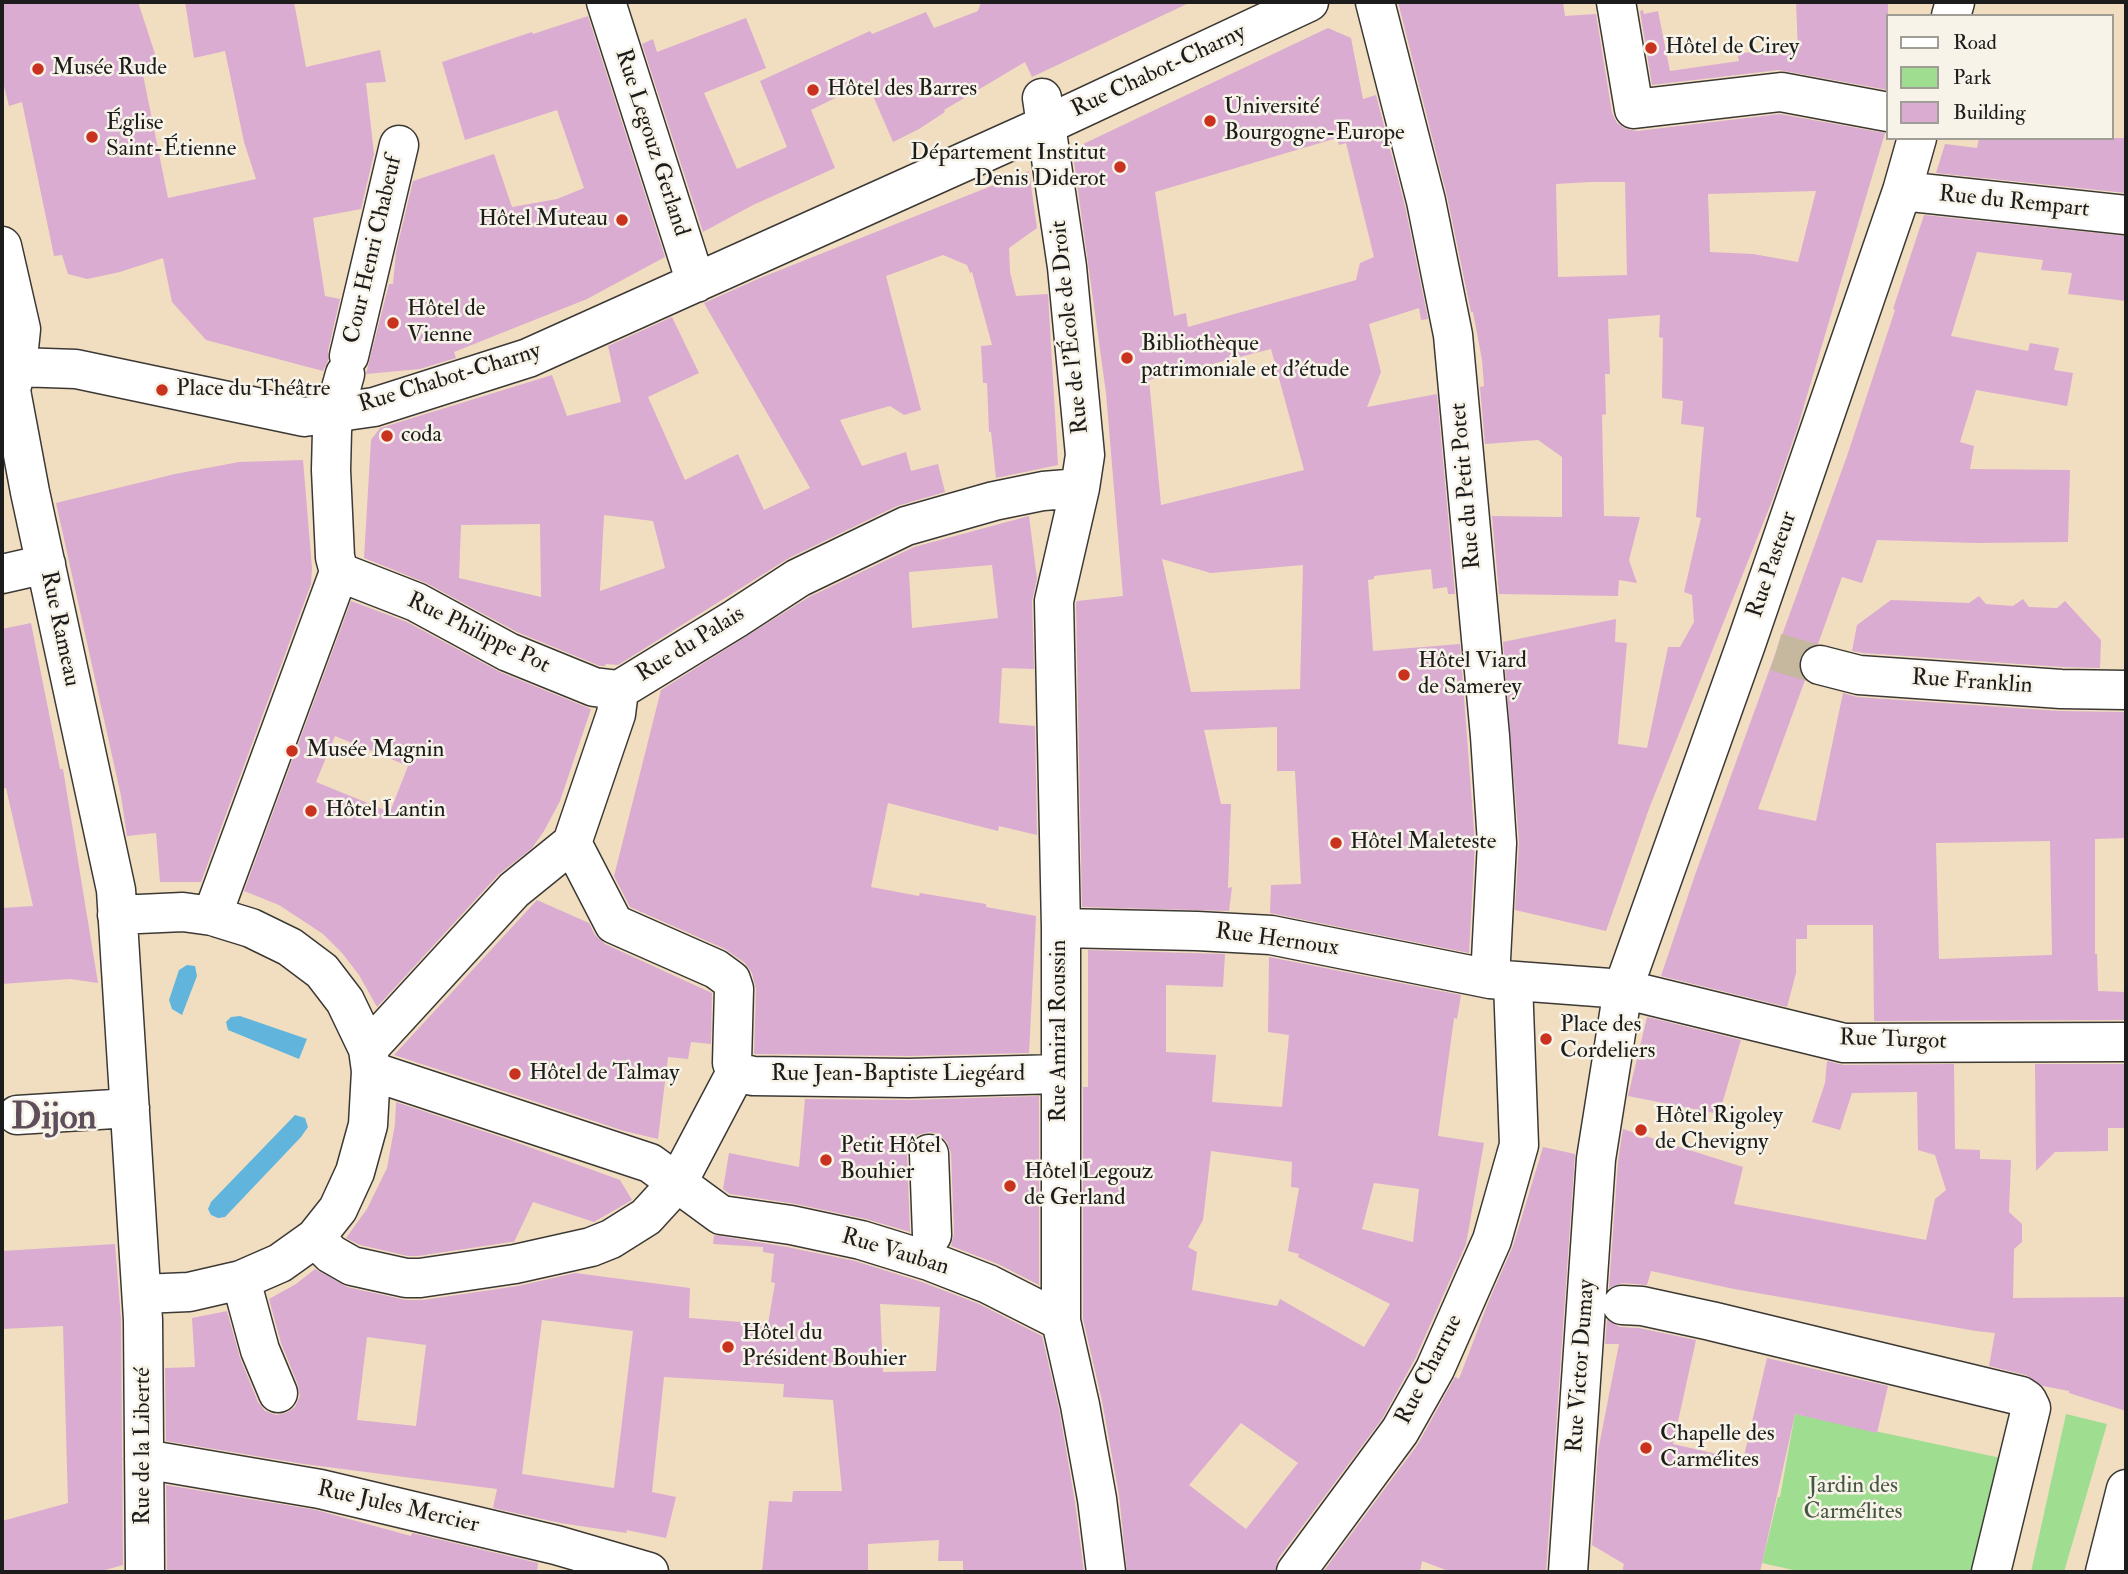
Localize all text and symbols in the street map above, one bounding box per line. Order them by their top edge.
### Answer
legend [1886,14,2114,140]
street label: Rue Chabot-Charny [1067,20,1251,124]
text: Road [1953,29,1997,56]
place label: Hôtel de Cirey [1665,34,1799,62]
marker: Hôtel de Cirey [1643,40,1659,56]
street label: Rue Legouz Gerland [608,46,694,240]
place label: Musée Rude [52,55,167,83]
marker: Musée Rude [30,61,46,77]
text: Park [1953,64,1991,91]
place label: Hôtel des Barres [827,76,977,104]
marker: Hôtel des Barres [805,82,821,98]
place label: Université Bourgogne-Europe [1224,94,1405,148]
text: Building [1953,99,2026,126]
place label: Église Saint-Étienne [106,110,236,164]
marker: Université Bourgogne-Europe [1202,113,1218,129]
marker: Église Saint-Étienne [84,129,100,145]
place label: Département Institut Denis Diderot [910,140,1106,194]
street label: Cour Henri Chabeuf [339,154,409,346]
marker: Département Institut Denis Diderot [1112,159,1128,175]
street label: Rue du Rempart [1937,181,2091,225]
place label: Hôtel Muteau [478,206,608,234]
marker: Hôtel Muteau [614,212,630,228]
street label: Rue de l'École de Droit [1046,219,1096,435]
place label: Hôtel de Vienne [407,296,485,350]
marker: Hôtel de Vienne [385,315,401,331]
place label: Bibliothèque patrimoniale et d'étude [1141,331,1349,385]
street label: Rue Chabot-Charny [356,338,544,420]
marker: Bibliothèque patrimoniale et d'étude [1119,350,1135,366]
place label: Place du Théâtre [176,376,330,404]
marker: Place du Théâtre [154,382,170,398]
street label: Rue du Petit Potet [1446,401,1488,571]
place label: coda [401,422,442,450]
marker: coda [379,428,395,444]
street label: Rue Pasteur [1742,508,1804,622]
street label: Rue Rameau [33,569,85,689]
street label: Rue Philippe Pot [402,588,554,680]
street label: Rue du Palais [632,601,750,689]
place label: Hôtel Viard de Samerey [1418,648,1527,702]
street label: Rue Franklin [1911,665,2033,701]
marker: Hôtel Viard de Samerey [1396,667,1412,683]
place label: Musée Magnin [306,737,444,765]
marker: Musée Magnin [284,743,300,759]
place label: Hôtel Lantin [325,797,446,825]
marker: Hôtel Lantin [303,803,319,819]
place label: Hôtel Maleteste [1350,829,1496,857]
marker: Hôtel Maleteste [1328,835,1344,851]
street label: Rue Hernoux [1214,919,1340,963]
street label: Rue Amiral Roussin [1046,940,1074,1122]
place label: Place des Cordeliers [1560,1012,1655,1066]
street label: Rue Turgot [1839,1025,1947,1057]
marker: Place des Cordeliers [1538,1031,1554,1047]
place label: Hôtel de Talmay [529,1060,679,1088]
street label: Rue Jean-Baptiste Liegéard [771,1061,1025,1089]
marker: Hôtel de Talmay [507,1066,523,1082]
district label: Dijon [11,1098,97,1142]
place label: Hôtel Rigoley de Chevigny [1655,1103,1783,1157]
marker: Hôtel Rigoley de Chevigny [1633,1122,1649,1138]
place label: Petit Hôtel Bouhier [840,1133,941,1187]
marker: Petit Hôtel Bouhier [818,1152,834,1168]
place label: Hôtel Legouz de Gerland [1024,1159,1153,1213]
marker: Hôtel Legouz de Gerland [1002,1178,1018,1194]
street label: Rue Vauban [838,1224,952,1282]
street label: Rue Victor Dumay [1562,1278,1602,1454]
street label: Rue Charrue [1391,1310,1469,1430]
place label: Hôtel du Président Bouhier [742,1320,907,1374]
marker: Hôtel du Président Bouhier [720,1339,736,1355]
street label: Rue de la Liberté [130,1367,158,1525]
place label: Chapelle des Carmélites [1660,1421,1775,1475]
marker: Chapelle des Carmélites [1638,1440,1654,1456]
park label: Jardin des Carmélites [1804,1473,1902,1527]
street label: Rue Jules Mercier [315,1476,481,1540]

